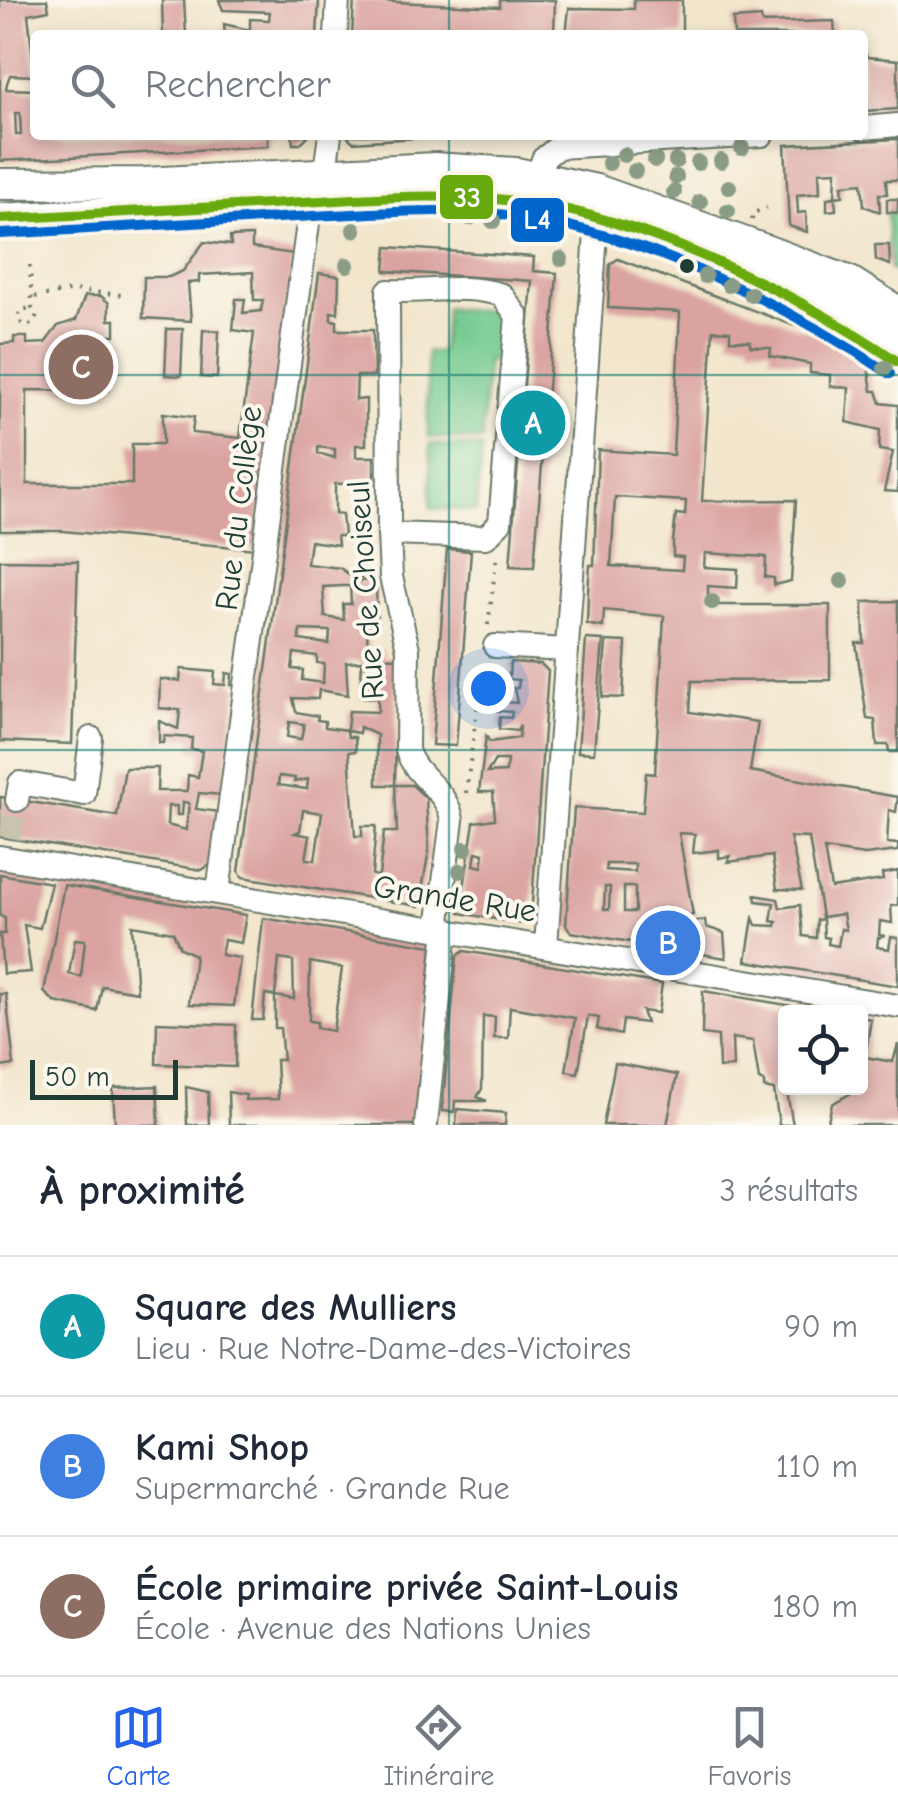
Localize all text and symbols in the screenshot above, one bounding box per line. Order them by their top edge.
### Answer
search box [30,30,868,140]
icon: search [65,58,120,113]
text: Rechercher [145,63,331,107]
line badge: 33 [438,173,495,221]
text: 33 [453,182,481,214]
line badge: L4 [509,196,566,244]
text: L4 [523,204,551,236]
unlabelled marker [677,256,697,276]
pin: C [48,330,114,404]
pin: A [500,386,566,460]
street label: Rue du Collège [208,404,269,612]
street label: Rue de Choiseul [339,479,392,701]
your location [463,663,514,714]
street label: Grande Rue [371,867,539,930]
pin: B [636,906,700,980]
map controls [778,1005,868,1095]
button: locate [778,1005,868,1095]
scale bar [30,1055,178,1100]
text: 50 m [45,1061,110,1093]
text: À proximité [40,1166,245,1215]
text: 3 résultats [719,1172,858,1209]
text: Square des Mulliers [135,1286,456,1330]
text: A [64,1308,81,1345]
text: 90 m [784,1308,858,1345]
text: Lieu · Rue Notre-Dame-des-Victoires [135,1330,631,1367]
text: Kami Shop [135,1426,309,1470]
text: B [63,1448,82,1485]
text: 110 m [776,1448,858,1485]
text: Supermarché · Grande Rue [135,1470,509,1507]
text: École primaire privée Saint-Louis [135,1566,679,1610]
text: C [63,1588,82,1625]
text: 180 m [772,1588,858,1625]
text: École · Avenue des Nations Unies [135,1610,591,1647]
tab: Carte [107,1700,170,1792]
tab: Itinéraire [384,1700,494,1792]
tab: Favoris [707,1700,791,1792]

